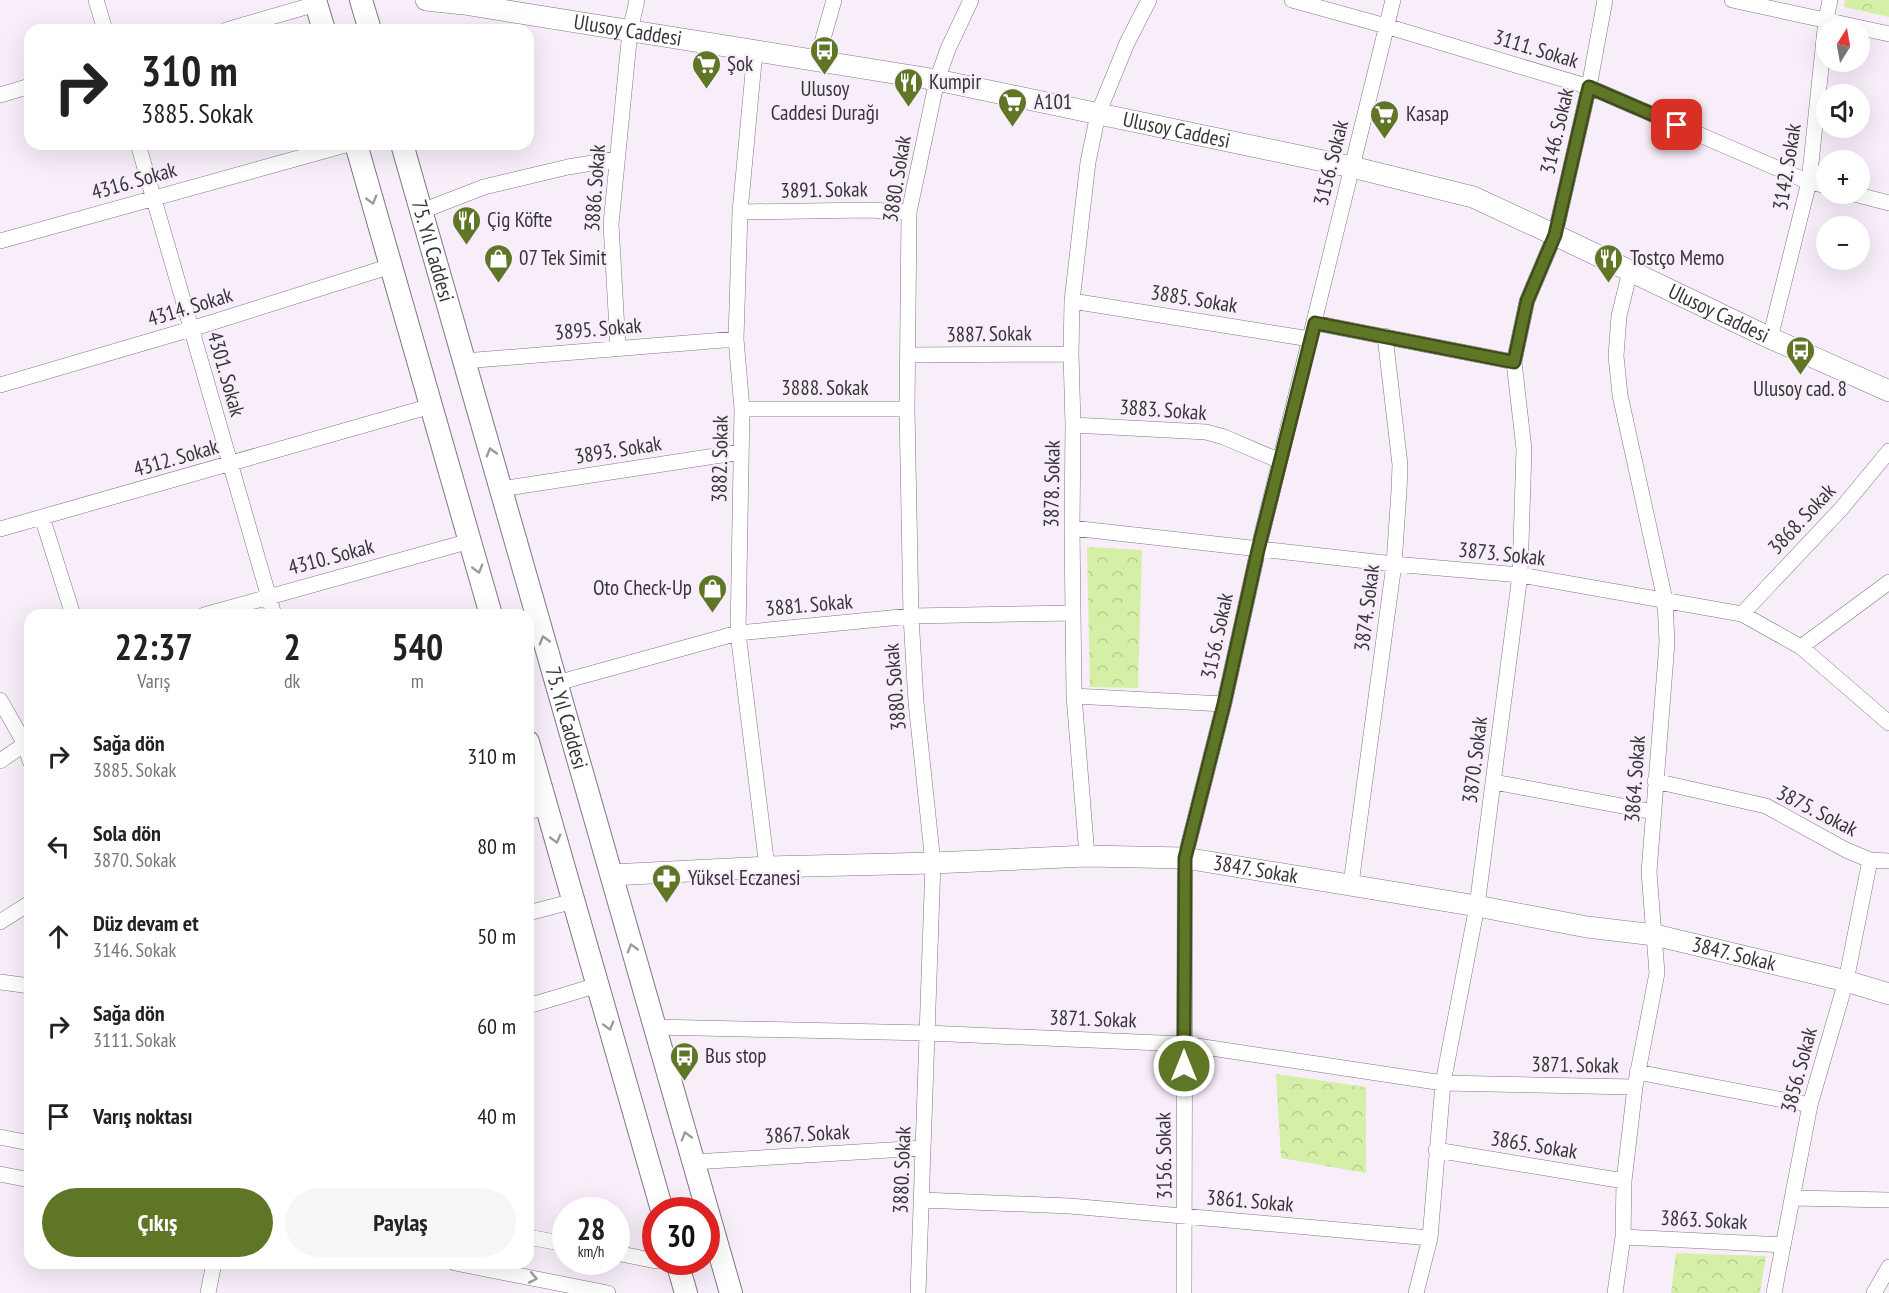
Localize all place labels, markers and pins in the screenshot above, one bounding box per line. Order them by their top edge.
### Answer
bus stop icon: Ulusoy Caddesi Durağı [809,34,841,76]
supermarket icon: Şok [690,48,722,90]
place label: Şok [727,50,753,77]
restaurant icon: Kumpir [892,66,924,108]
place label: Kumpir [929,68,981,95]
place label: Ulusoy Caddesi Durağı [771,75,879,126]
supermarket icon: A101 [997,86,1029,128]
place label: A101 [1034,88,1072,115]
supermarket icon: Kasap [1369,98,1401,140]
pin [1651,99,1702,150]
place label: Kasap [1406,100,1449,127]
restaurant icon: Çig Köfte [450,204,482,246]
place label: Çig Köfte [487,206,553,233]
shop icon: 07 Tek Simit [482,242,514,284]
restaurant icon: Tostço Memo [1593,242,1625,284]
place label: 07 Tek Simit [519,244,607,271]
place label: Tostço Memo [1630,244,1724,271]
bus stop icon: Ulusoy cad. 8 [1784,334,1816,376]
place label: Ulusoy cad. 8 [1753,375,1847,402]
shop icon: Oto Check-Up [697,572,729,614]
place label: Oto Check-Up [593,574,692,601]
pharmacy icon: Yüksel Eczanesi [651,862,683,904]
place label: Yüksel Eczanesi [688,864,801,891]
bus stop icon: Bus stop [668,1040,700,1082]
place label: Bus stop [705,1042,766,1069]

